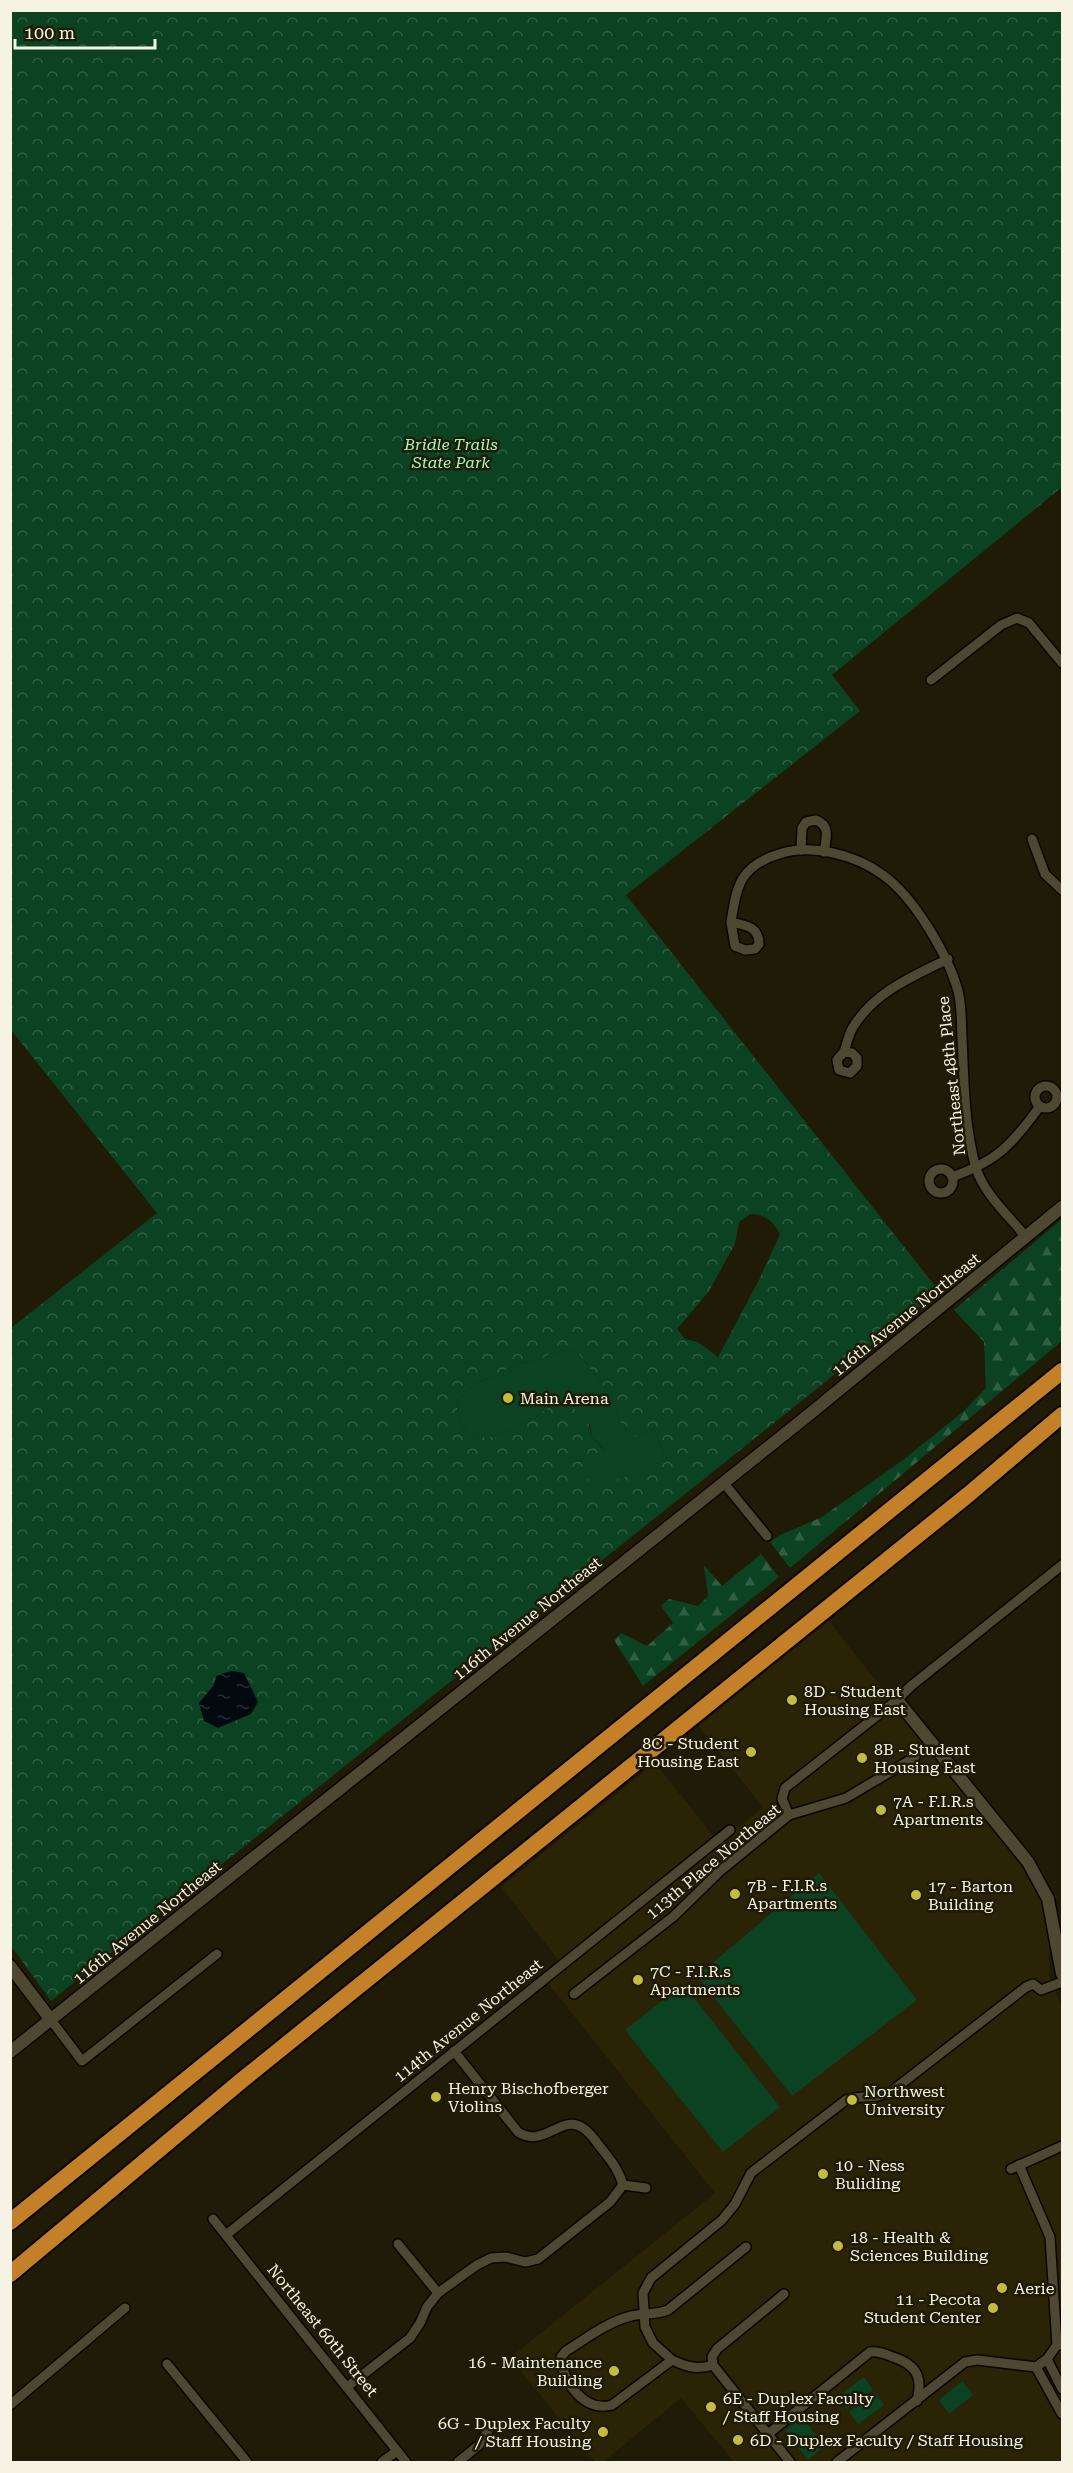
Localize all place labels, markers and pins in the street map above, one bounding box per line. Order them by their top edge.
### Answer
place label: Main Arena [520,1389,609,1408]
marker: Main Arena [501,1391,515,1405]
place label: 8D - Student Housing East [804,1682,906,1719]
marker: 8D - Student Housing East [785,1693,799,1707]
place label: 8C - Student Housing East [637,1734,739,1771]
place label: 8B - Student Housing East [874,1740,976,1777]
marker: 8C - Student Housing East [744,1745,758,1759]
marker: 8B - Student Housing East [855,1751,869,1765]
place label: 7A - F.I.R.s Apartments [893,1792,984,1829]
marker: 7A - F.I.R.s Apartments [874,1803,888,1817]
place label: 7B - F.I.R.s Apartments [747,1876,838,1913]
place label: 17 - Barton Building [928,1877,1013,1914]
marker: 7B - F.I.R.s Apartments [728,1887,742,1901]
marker: 17 - Barton Building [909,1888,923,1902]
place label: 7C - F.I.R.s Apartments [650,1962,741,1999]
marker: 7C - F.I.R.s Apartments [631,1973,645,1987]
place label: Henry Bischofberger Violins [448,2079,609,2116]
place label: Northwest University [864,2082,945,2119]
marker: Henry Bischofberger Violins [429,2090,443,2104]
marker: Northwest University [845,2093,859,2107]
place label: 10 - Ness Buliding [835,2156,905,2193]
marker: 10 - Ness Buliding [816,2167,830,2181]
place label: 18 - Health & Sciences Building [850,2228,989,2265]
marker: 18 - Health & Sciences Building [831,2239,845,2253]
place label: Aerie [1014,2279,1055,2298]
marker: Aerie [995,2281,1009,2295]
place label: 11 - Pecota Student Center [864,2290,981,2327]
marker: 11 - Pecota Student Center [986,2301,1000,2315]
place label: 16 - Maintenance Building [468,2353,603,2390]
marker: 16 - Maintenance Building [607,2364,621,2378]
place label: 6E - Duplex Faculty / Staff Housing [722,2389,874,2426]
marker: 6E - Duplex Faculty / Staff Housing [704,2400,718,2414]
place label: 6G - Duplex Faculty / Staff Housing [438,2414,592,2451]
marker: 6G - Duplex Faculty / Staff Housing [596,2425,610,2439]
place label: 6D - Duplex Faculty / Staff Housing [750,2431,1024,2450]
marker: 6D - Duplex Faculty / Staff Housing [731,2433,745,2447]

